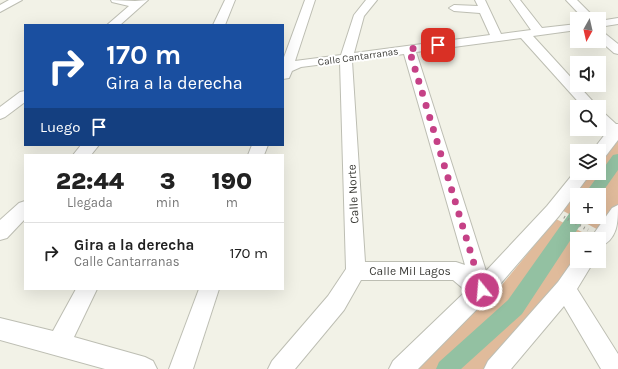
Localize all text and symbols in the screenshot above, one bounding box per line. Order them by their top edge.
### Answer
north arrow [570,12,606,48]
map controls [570,12,606,268]
pin [421,28,455,62]
icon: arrive [427,34,449,56]
text: 170 m [106,38,181,71]
icon: right [40,40,92,92]
street label: Calle Cantarranas [317,45,399,69]
button: sound [570,56,606,92]
text: Gira a la derecha [106,72,243,94]
button: search [570,100,606,136]
icon: arrive [88,116,110,138]
text: Luego [40,118,80,136]
button: layers [570,144,606,180]
street label: Calle Norte [344,164,362,224]
text: 22:44 [56,167,124,195]
text: 3 [160,167,176,195]
text: 190 [211,167,252,195]
button: + [570,188,606,224]
text: Llegada [67,195,113,210]
text: min [156,195,180,210]
text: m [226,195,238,210]
button: − [570,232,606,268]
text: Gira a la derecha [74,236,194,254]
icon: right [40,242,62,264]
text: 170 m [230,244,268,262]
text: Calle Cantarranas [74,254,180,269]
street label: Calle Mil Lagos [369,264,451,278]
position arrow [461,269,503,311]

